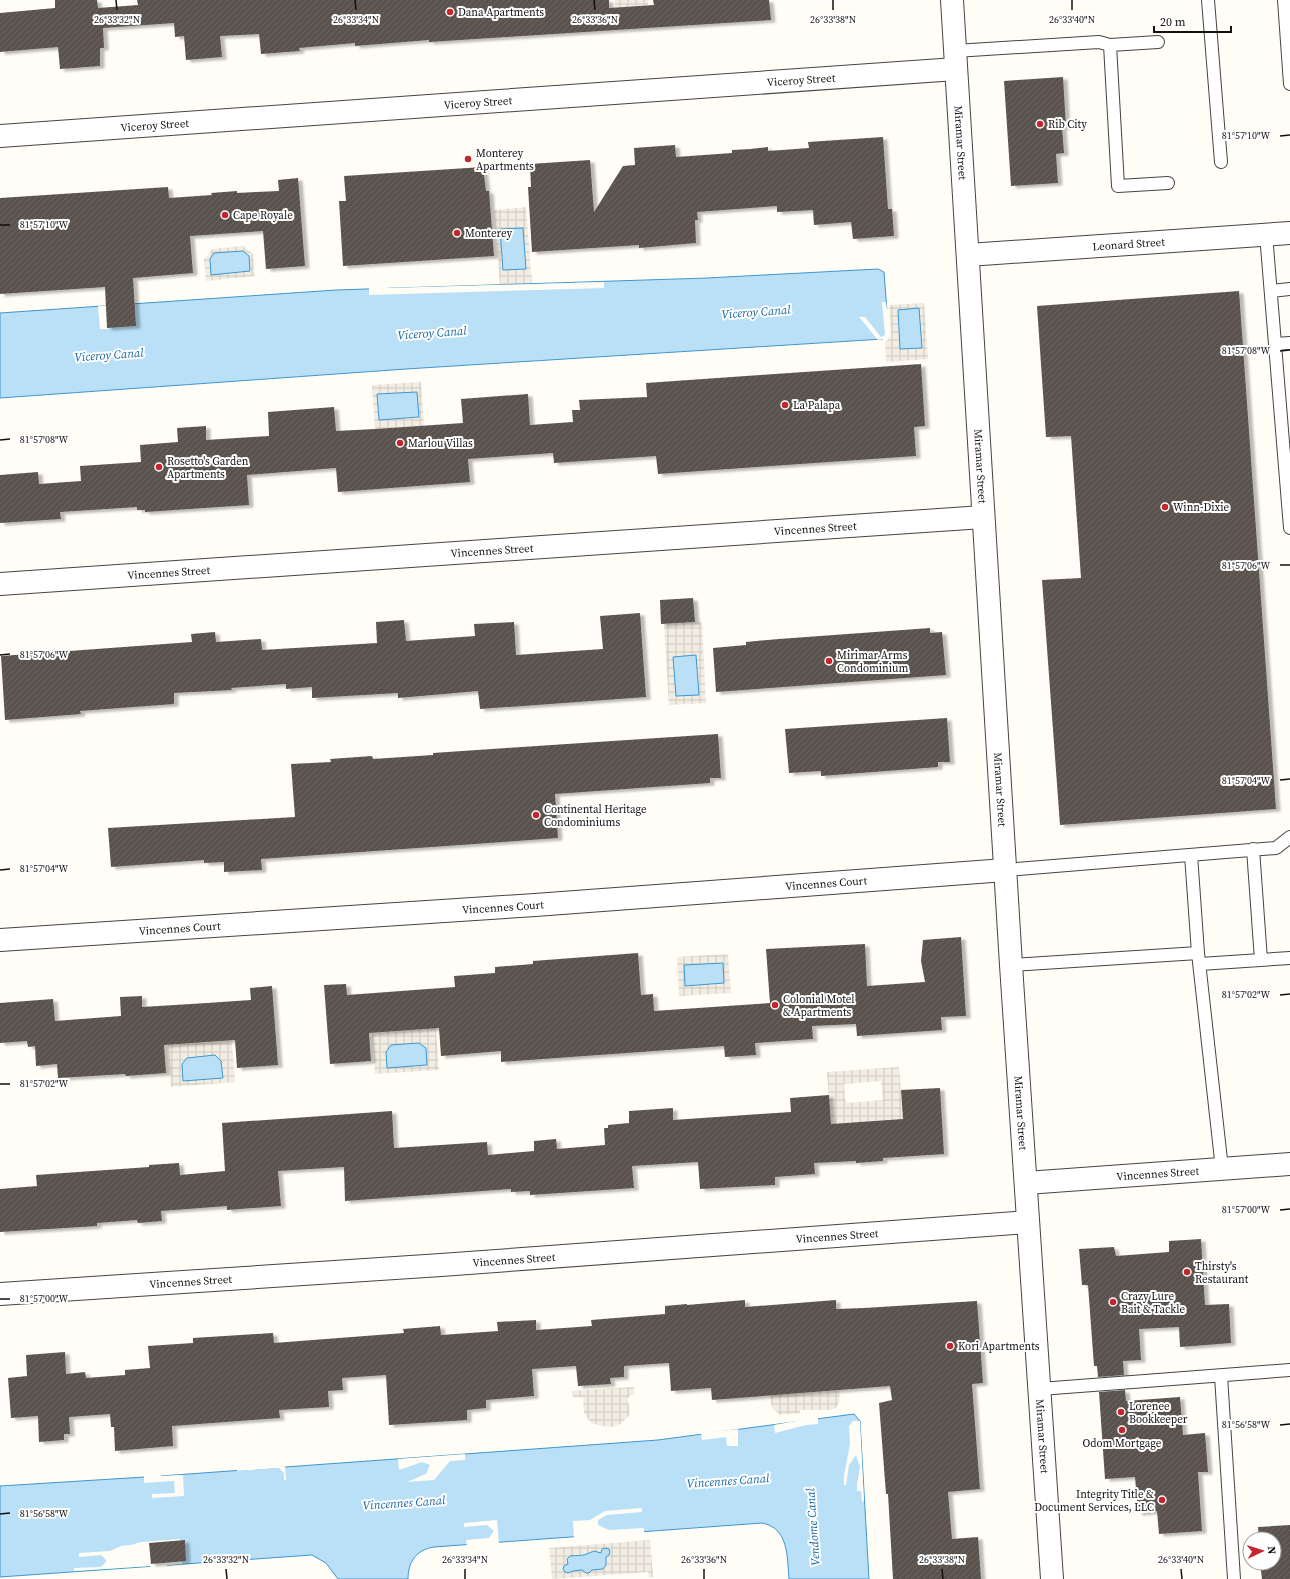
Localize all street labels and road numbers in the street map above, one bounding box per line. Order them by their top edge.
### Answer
street label: Viceroy Street [766,70,836,90]
street label: Viceroy Street [443,93,513,112]
street label: Miramar Street [951,105,971,181]
street label: Viceroy Street [120,115,190,135]
street label: Leonard Street [1092,234,1166,254]
street label: Miramar Street [971,428,990,504]
street label: Vincennes Street [773,518,857,539]
street label: Vincennes Street [450,540,534,561]
street label: Vincennes Street [127,562,211,583]
street label: Miramar Street [991,752,1010,828]
street label: Vincennes Court [785,873,868,894]
street label: Vincennes Court [461,897,545,917]
street label: Vincennes Court [138,918,222,938]
street label: Miramar Street [1011,1075,1031,1151]
street label: Vincennes Street [1116,1163,1200,1184]
street label: Vincennes Street [795,1225,879,1246]
street label: Vincennes Street [472,1249,556,1270]
street label: Vincennes Street [149,1271,233,1292]
street label: Miramar Street [1032,1398,1052,1474]

